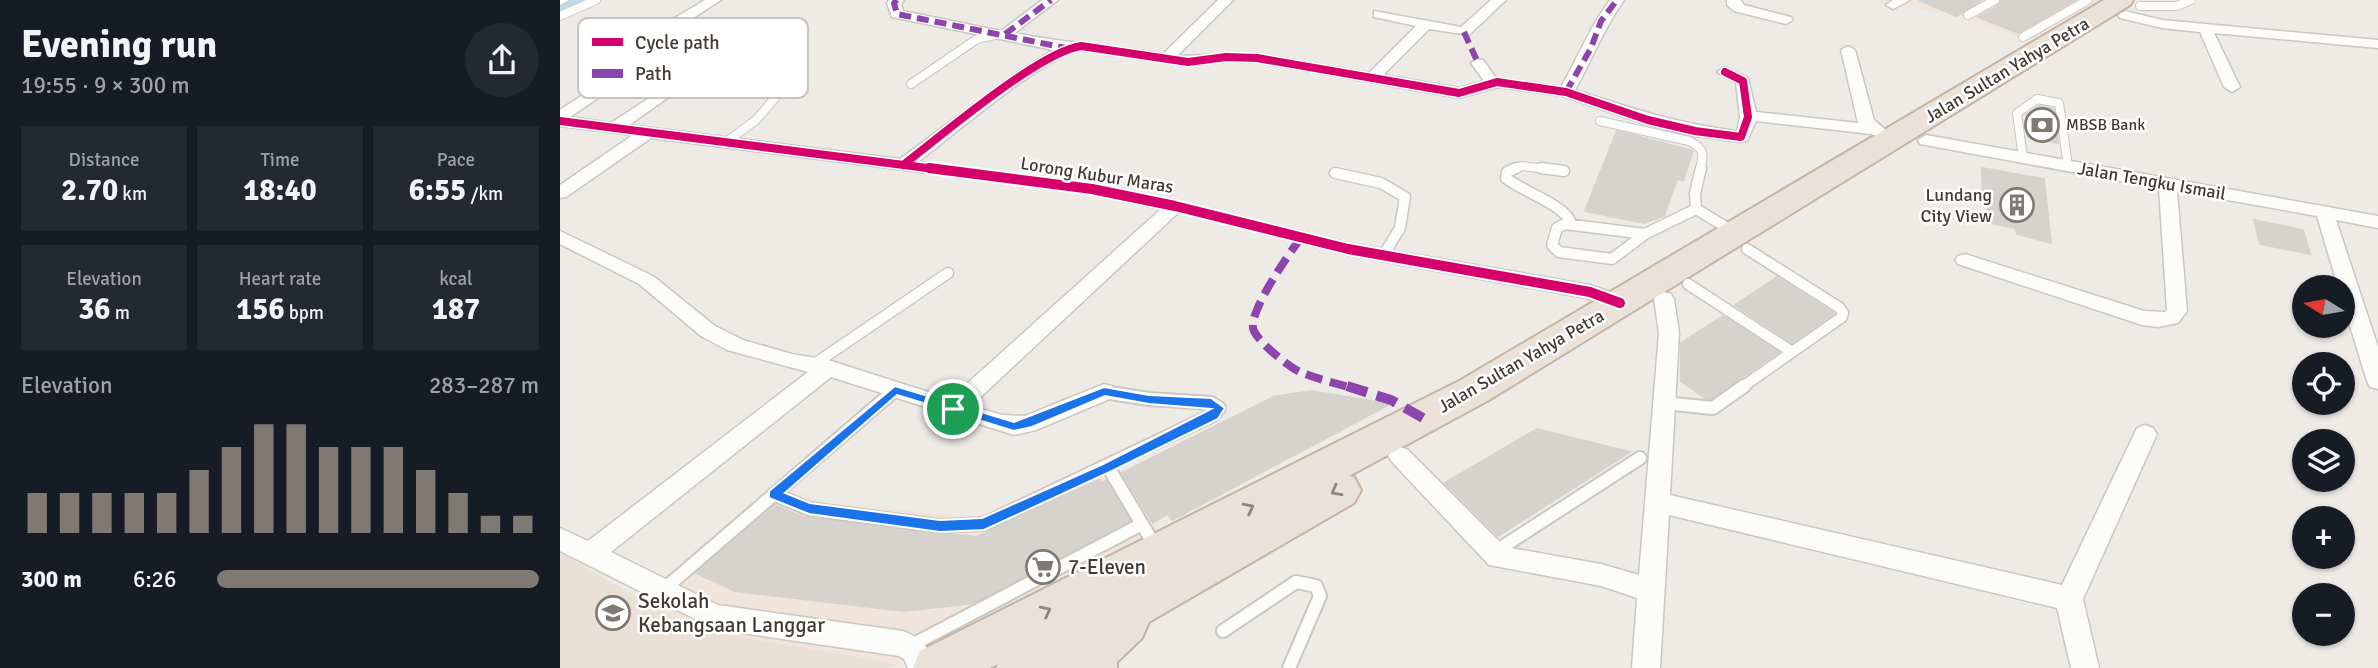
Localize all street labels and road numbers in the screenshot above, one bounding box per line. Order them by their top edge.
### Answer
street label: Jalan Sultan Yahya Petra [1921,12,2093,128]
street label: Lorong Kubur Maras [1019,152,1175,198]
street label: Jalan Tengku Ismail [2076,157,2228,205]
street label: Jalan Sultan Yahya Petra [1434,305,1608,417]

